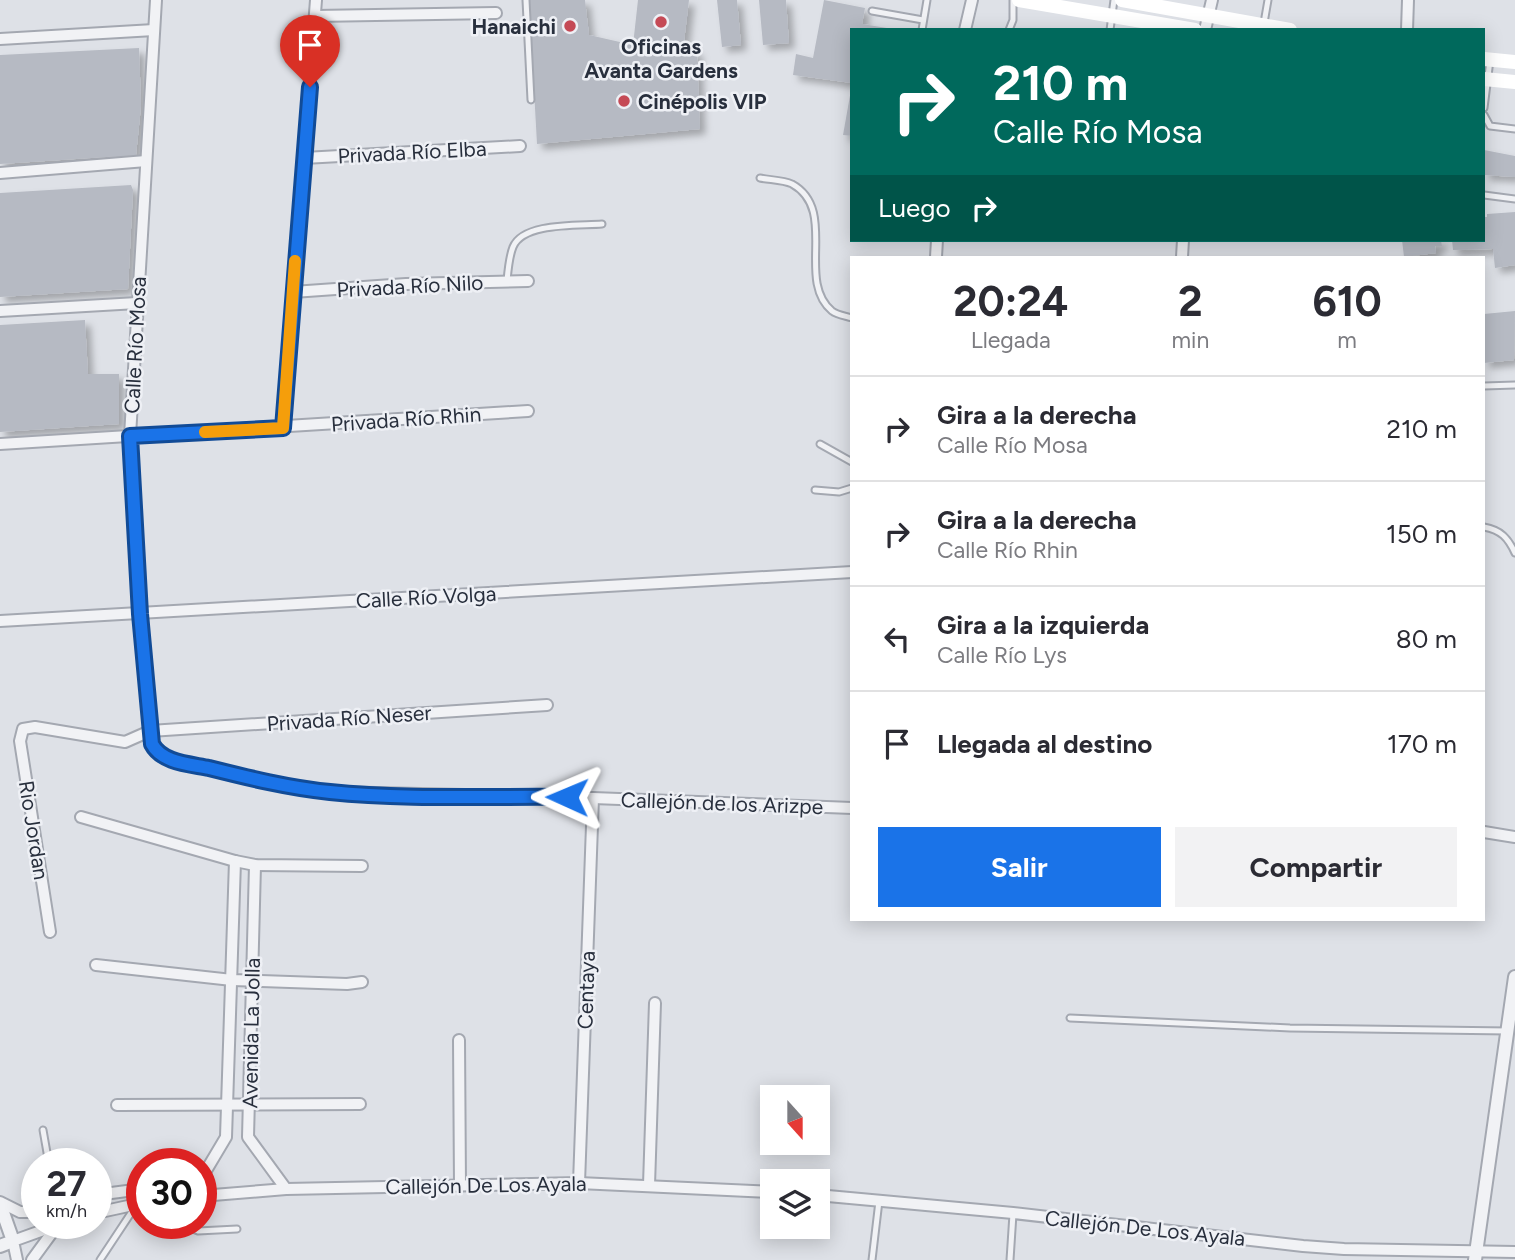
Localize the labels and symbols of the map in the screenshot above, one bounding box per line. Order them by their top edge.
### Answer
place label: Hanaichi [471,14,556,39]
marker: Oficinas Avanta Gardens [653,14,669,30]
pin [280,15,340,87]
marker: Hanaichi [562,18,578,34]
place label: Oficinas Avanta Gardens [584,34,738,83]
place label: Cinépolis VIP [638,89,767,114]
marker: Cinépolis VIP [616,93,632,109]
street label: Privada Río Elba [337,136,487,168]
street label: Privada Río Nilo [336,270,484,302]
street label: Calle Río Mosa [119,276,151,414]
street label: Privada Río Rhin [330,401,482,437]
street label: Calle Río Volga [355,581,497,613]
street label: Privada Río Neser [266,700,432,736]
position arrow [530,760,604,834]
street label: Rio Jordan [14,779,54,881]
street label: Callejón de los Arizpe [620,787,824,819]
street label: Centaya [572,950,600,1030]
street label: Avenida La Jolla [237,957,265,1109]
north arrow [760,1085,830,1155]
speed limit sign: 30 [126,1148,217,1239]
street label: Callejón De Los Ayala [385,1171,587,1199]
street label: Callejón De Los Ayala [1044,1205,1246,1251]

